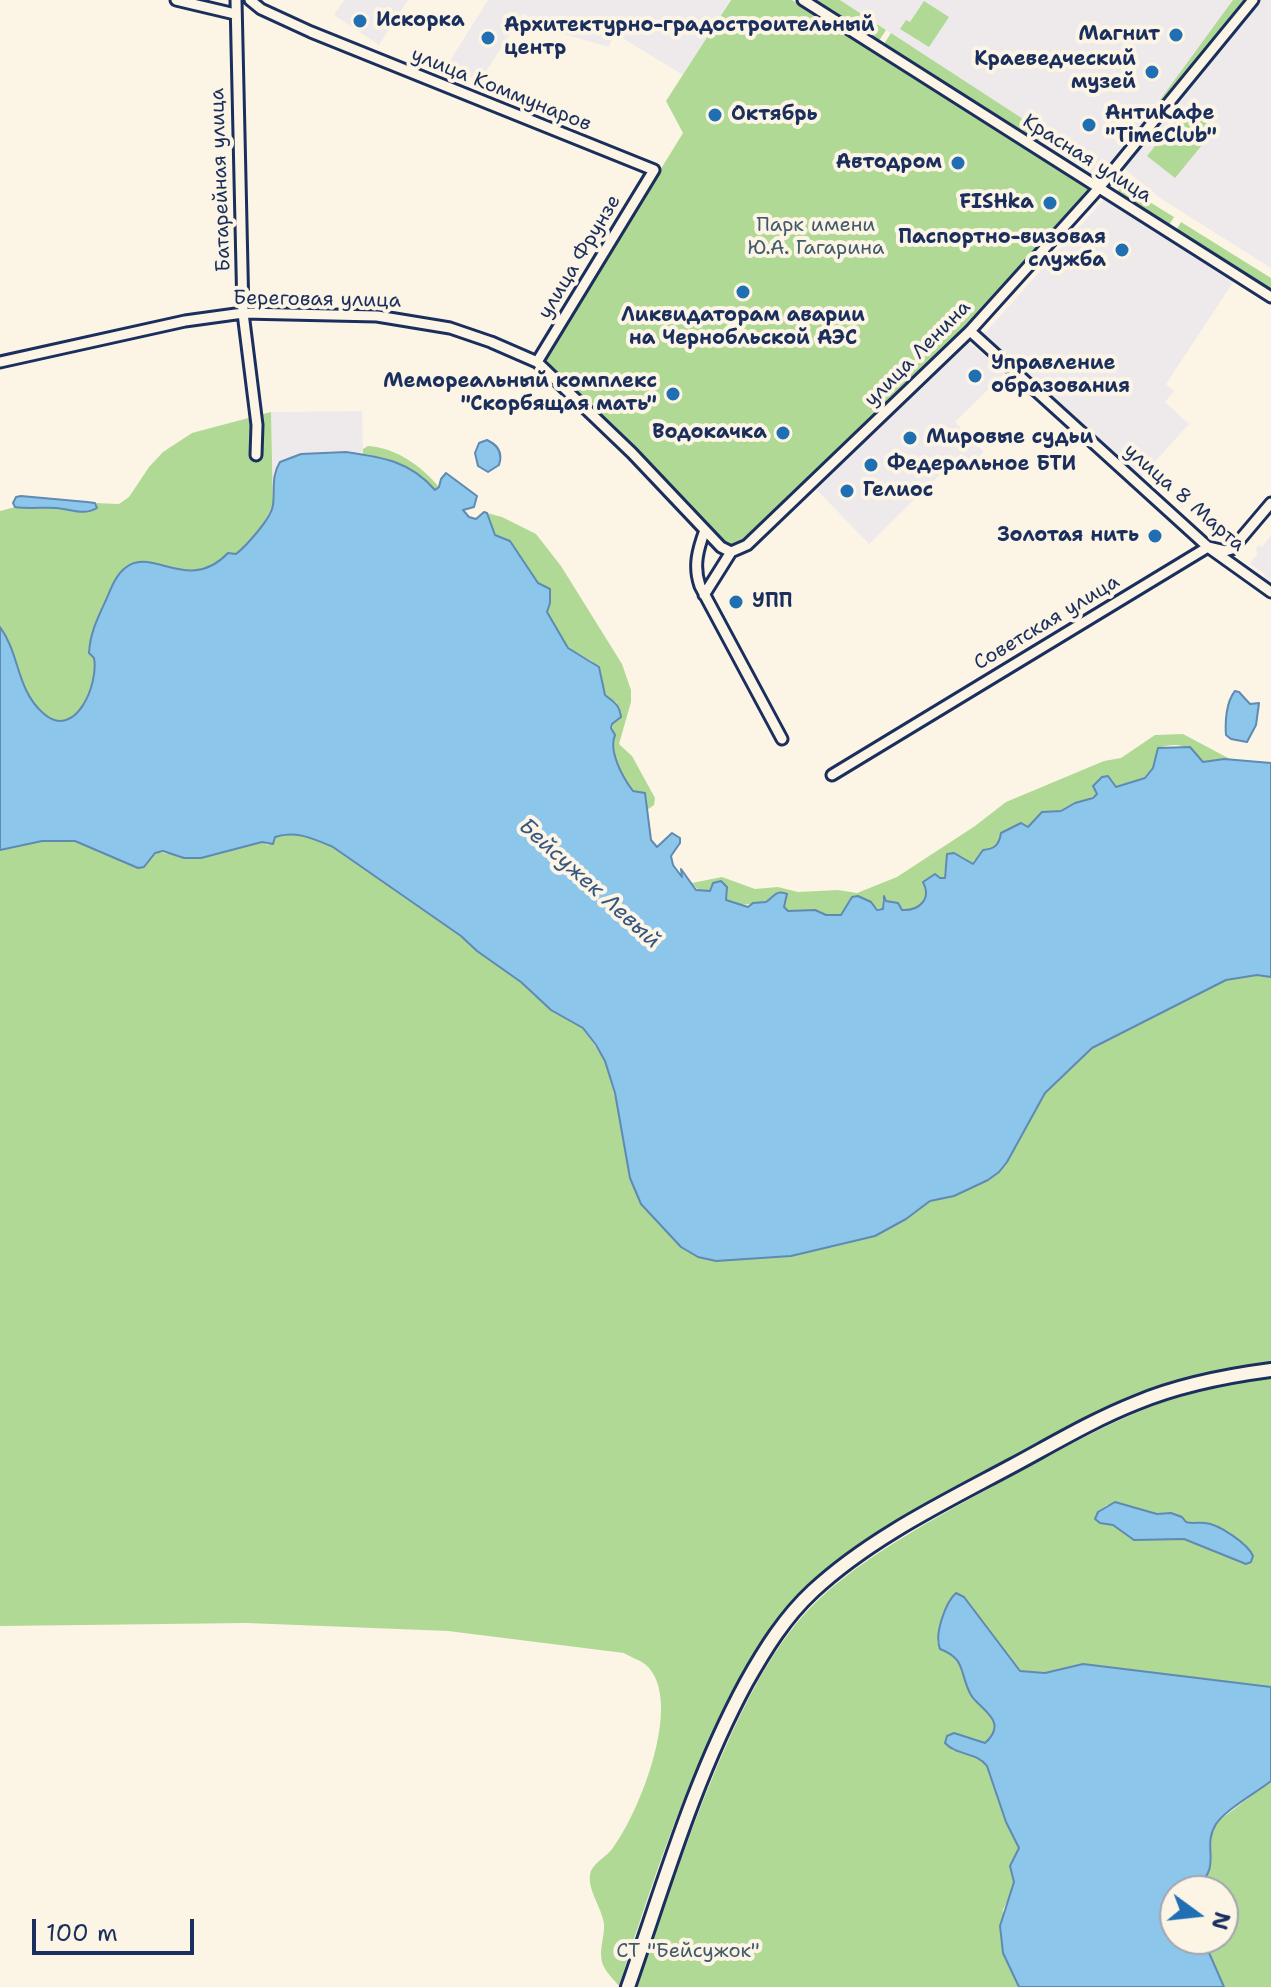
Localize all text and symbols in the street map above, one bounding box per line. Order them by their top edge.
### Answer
place label: Искорка [376,9,465,33]
marker: Искорка [351,12,369,30]
place label: Архитектурно-градостроительный центр [504,14,875,61]
place label: Магнит [1078,23,1160,47]
marker: Магнит [1167,26,1185,44]
marker: Архитектурно-градостроительный центр [479,29,497,47]
street label: улица Коммунаров [408,43,594,137]
place label: Краеведческий музей [974,48,1136,95]
marker: Краеведческий музей [1143,63,1161,81]
street label: Батарейная улица [206,88,236,272]
place label: АнтиКафе "TimeClub" [1105,102,1217,149]
place label: Октябрь [731,103,817,127]
marker: Октябрь [706,106,724,124]
street label: Красная улица [1018,110,1156,208]
marker: АнтиКафе "TimeClub" [1080,116,1098,134]
place label: Автодром [836,151,942,175]
marker: Автодром [949,154,967,172]
street label: улица Фрунзе [534,191,626,323]
place label: FISHka [959,191,1034,215]
marker: FISHka [1041,194,1059,212]
park label: Парк имени Ю.А. Гагарина [748,214,884,261]
place label: Паспортно-визовая служба [898,226,1106,273]
marker: Паспортно-визовая служба [1113,241,1131,259]
marker: Ликвидаторам аварии на Чернобльской АЭС [734,283,752,301]
street label: Береговая улица [233,287,401,313]
street label: улица Ленина [860,296,976,412]
place label: Ликвидаторам аварии на Чернобльской АЭС [621,304,865,351]
place label: Управление образования [991,352,1130,399]
marker: Управление образования [966,367,984,385]
place label: Мемореальный комплекс "Cкорбящая мать" [383,370,657,417]
marker: Мемореальный комплекс "Cкорбящая мать" [664,385,682,403]
place label: Водокачка [652,421,767,445]
marker: Водокачка [774,424,792,442]
place label: Мировые судьи [926,426,1093,450]
marker: Мировые судьи [901,429,919,447]
street label: улица 8 Марта [1119,439,1249,557]
place label: Федеральное БТИ [887,453,1076,477]
marker: Федеральное БТИ [862,456,880,474]
place label: Гелиос [863,479,933,503]
marker: Гелиос [838,482,856,500]
place label: Золотая нить [997,524,1139,548]
marker: Золотая нить [1146,527,1164,545]
street label: Советская улица [970,570,1124,676]
place label: УПП [752,590,793,614]
marker: УПП [727,593,745,611]
water label: Бейсужек Левый [513,814,665,954]
north arrow [1159,1875,1239,1955]
scale bar [36,1903,198,1953]
text: N [1204,1909,1237,1933]
text: 100 m [46,1917,118,1949]
park label: СТ "Бейсужок" [616,1940,760,1964]

